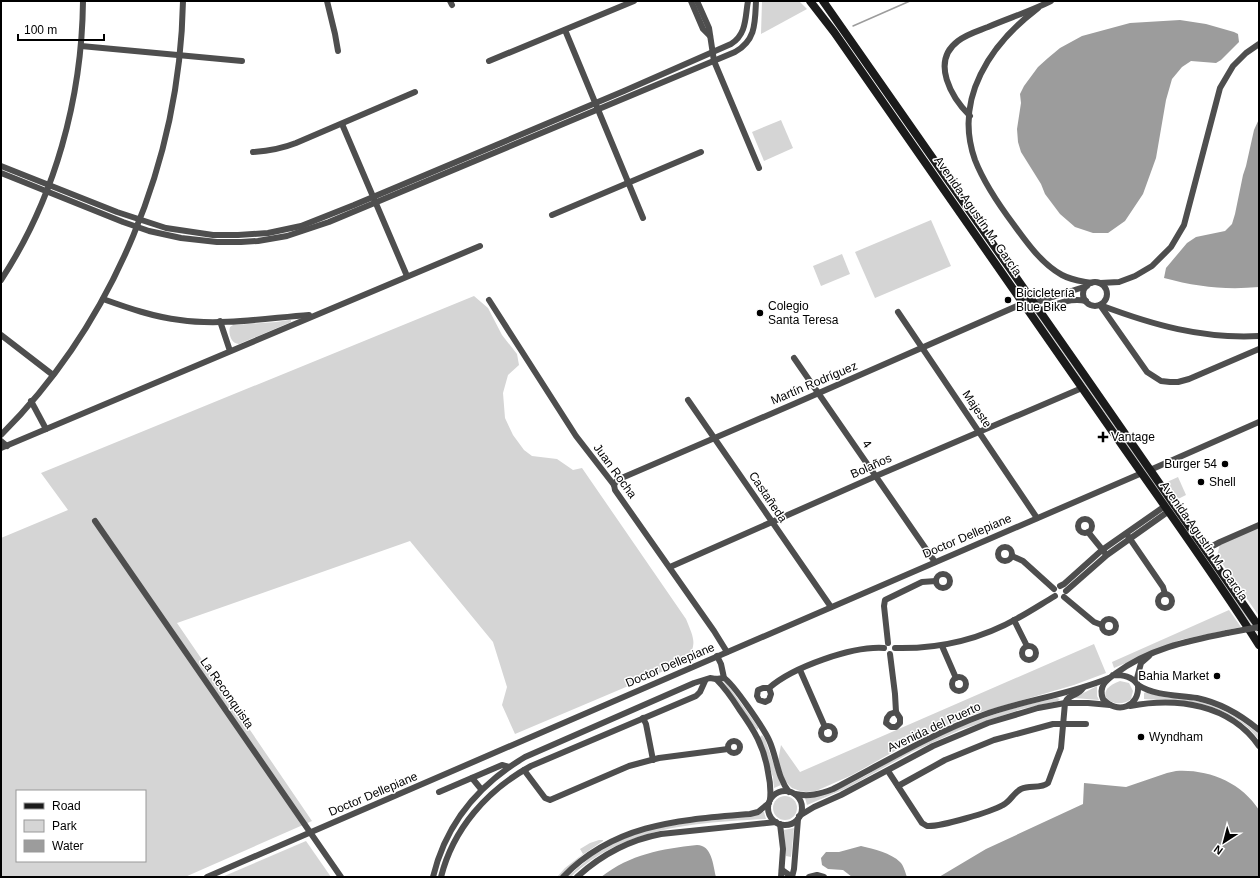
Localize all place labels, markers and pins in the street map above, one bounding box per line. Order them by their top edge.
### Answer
place label: Bicicletería Blue Bike [1016,286,1075,314]
marker: Bicicletería Blue Bike [1003,295,1013,305]
place label: Colegio Santa Teresa [768,299,839,327]
marker: Colegio Santa Teresa [755,308,765,318]
place label: Vantage [1111,430,1155,444]
marker: Vantage [1098,432,1108,442]
place label: Burger 54 [1164,457,1217,471]
marker: Burger 54 [1220,459,1230,469]
place label: Shell [1209,475,1236,489]
marker: Shell [1196,477,1206,487]
place label: Bahia Market [1138,669,1210,683]
marker: Bahia Market [1212,671,1222,681]
place label: Wyndham [1149,730,1203,744]
marker: Wyndham [1136,732,1146,742]

